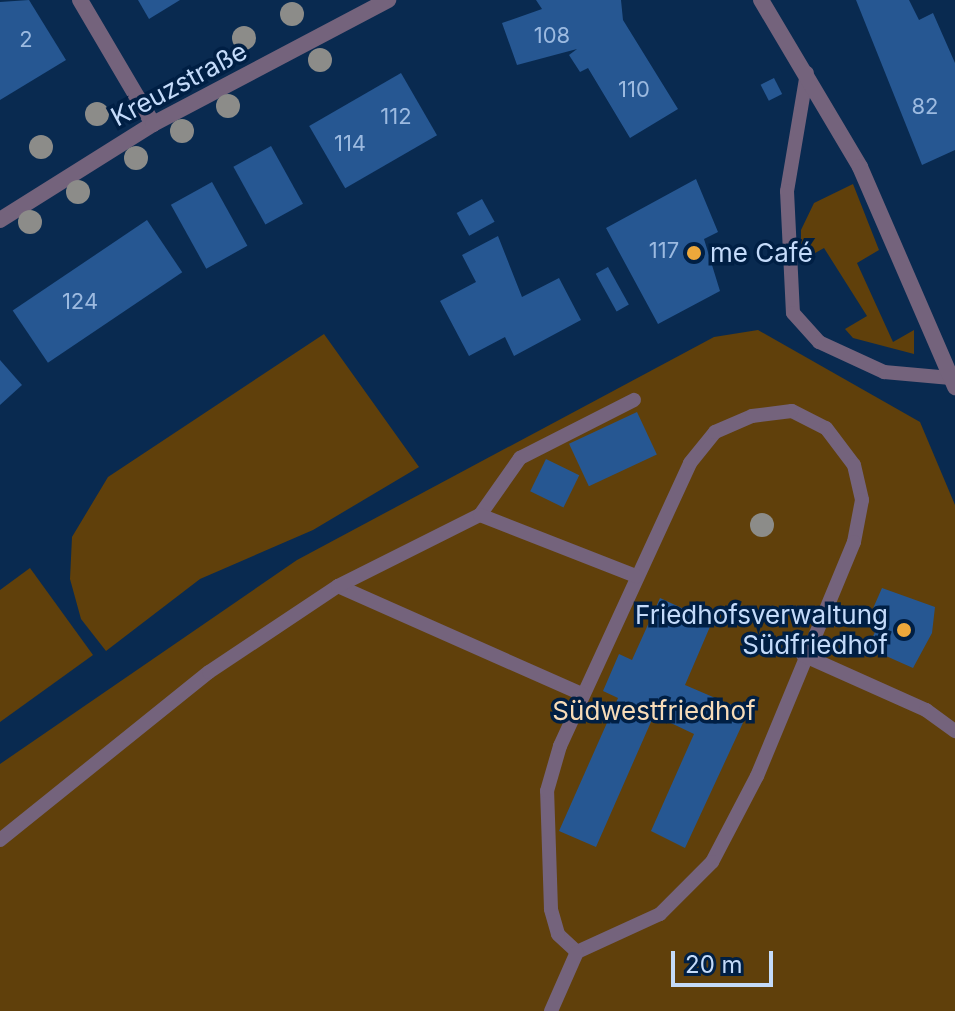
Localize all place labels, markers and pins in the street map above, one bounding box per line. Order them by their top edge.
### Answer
place label: me Café [710,237,813,269]
marker: me Café [685,244,703,262]
place label: Friedhofsverwaltung Südfriedhof [635,599,888,660]
marker: Friedhofsverwaltung Südfriedhof [895,621,913,639]

